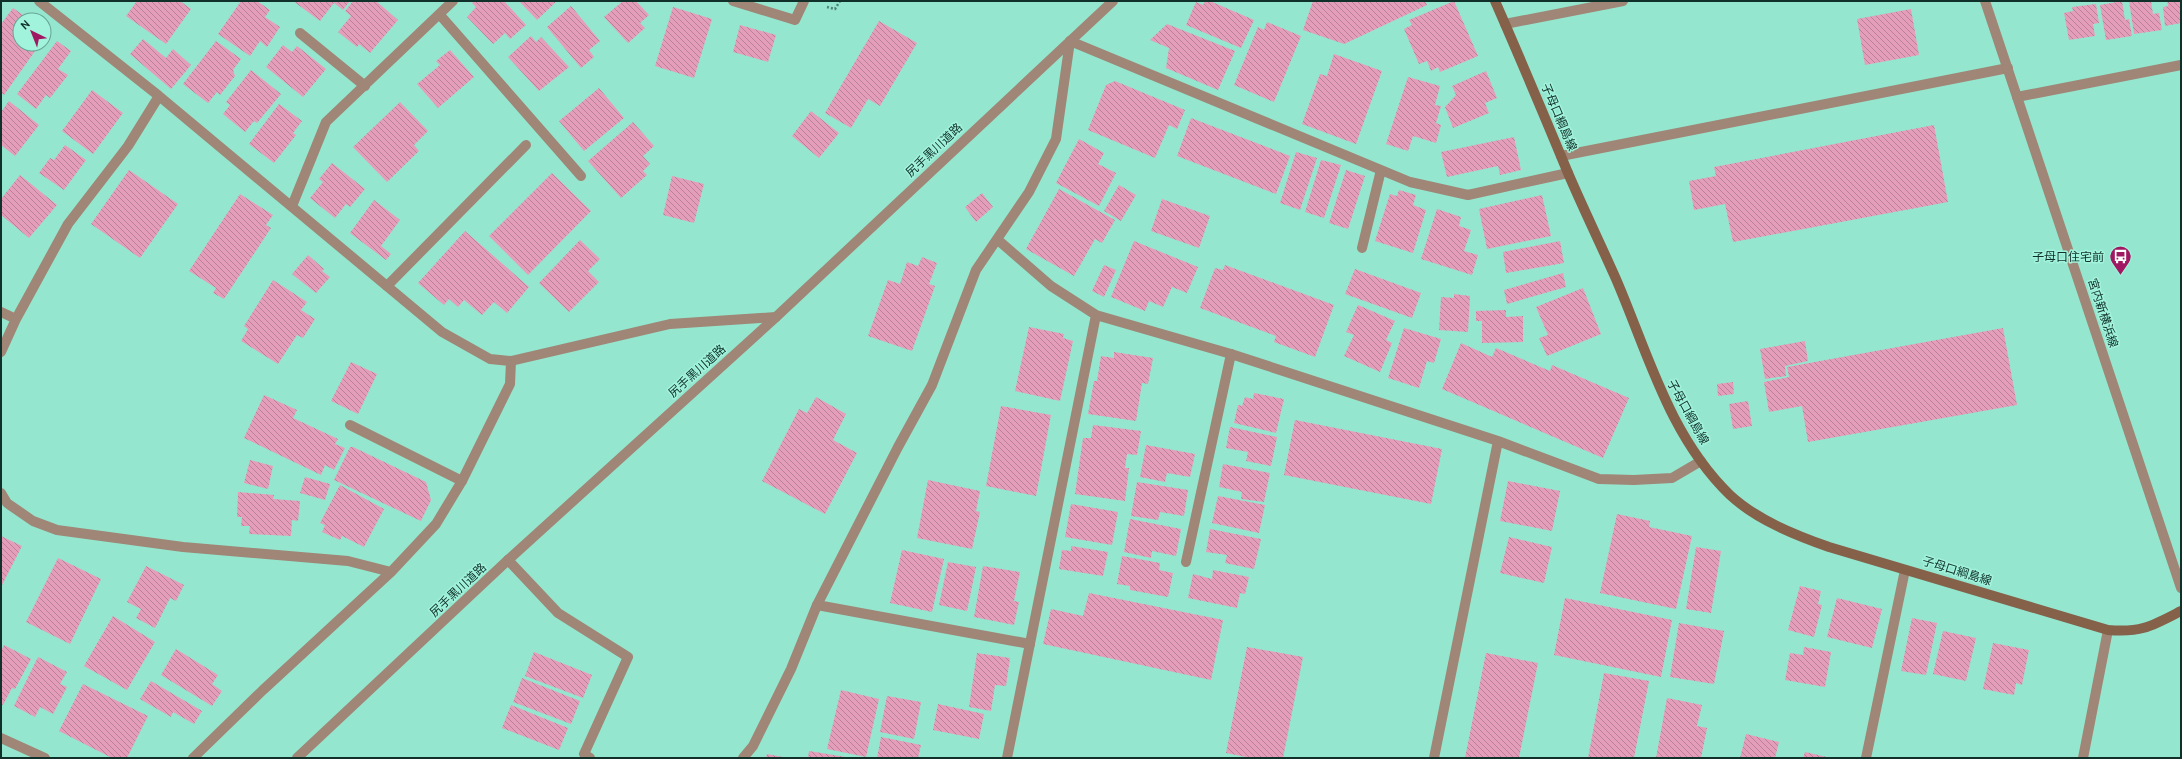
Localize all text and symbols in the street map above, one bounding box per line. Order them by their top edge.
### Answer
north arrow [12,12,52,52]
text: N [18,17,33,32]
street label: 子母口綱島線 [1538,81,1580,153]
street label: 尻手黒川道路 [902,120,965,180]
bus stop icon: 子母口住宅前 [2107,244,2133,277]
place label: 子母口住宅前 [2032,249,2104,264]
street label: 宮内新横浜線 [2085,276,2122,349]
street label: 尻手黒川道路 [665,341,728,400]
street label: 子母口綱島線 [1664,377,1712,447]
street label: 子母口綱島線 [1921,553,1994,588]
street label: 尻手黒川道路 [426,560,489,620]

